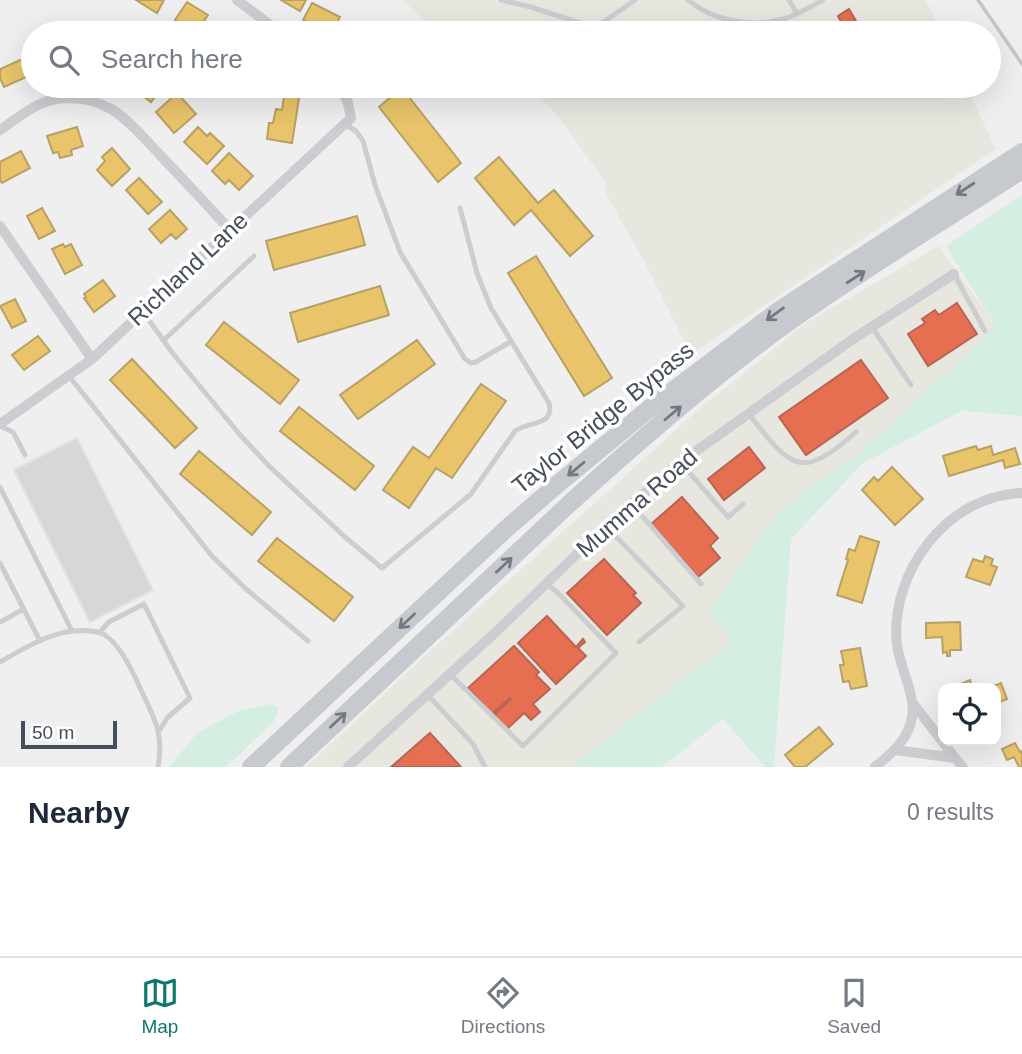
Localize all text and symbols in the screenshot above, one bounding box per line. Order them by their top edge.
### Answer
search box [21,21,1001,98]
icon: search [45,41,83,79]
text: Search here [101,44,243,74]
one-way arrow [955,182,975,196]
street label: Richland Lane [122,206,253,331]
one-way arrow [846,270,865,285]
one-way arrow [765,306,784,321]
street label: Taylor Bridge Bypass [507,336,699,499]
one-way arrow [664,405,682,420]
street label: Mumma Road [571,443,702,562]
one-way arrow [567,461,585,477]
one-way arrow [495,556,512,573]
one-way arrow [399,613,416,630]
map controls [938,683,1001,746]
button: locate [938,683,1001,746]
one-way arrow [329,712,346,729]
scale bar [21,718,117,750]
text: 50 m [32,722,74,743]
text: Nearby [28,796,130,829]
text: 0 results [907,799,994,825]
tab: Map [141,974,179,1038]
tab: Directions [461,974,545,1038]
tab: Saved [827,974,881,1038]

